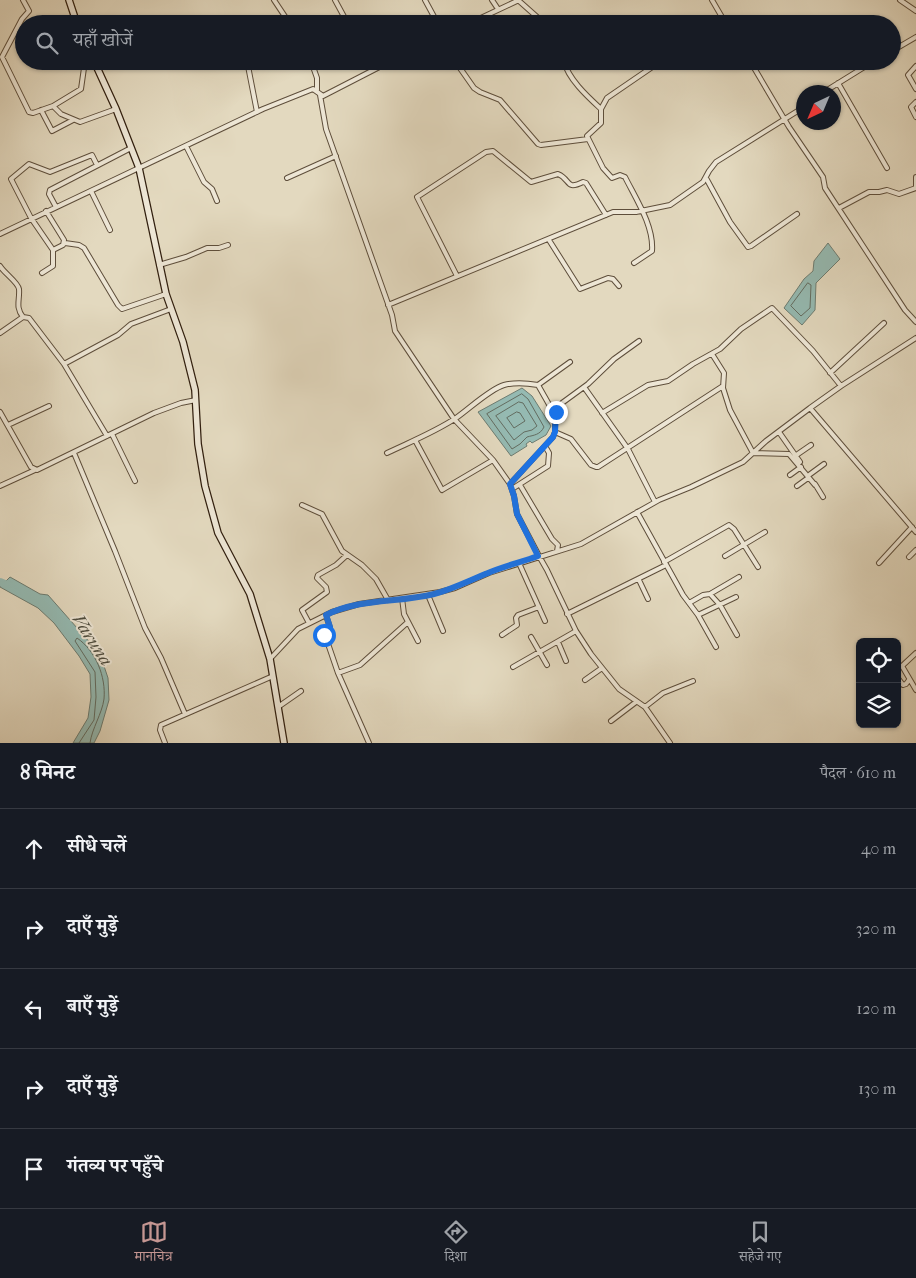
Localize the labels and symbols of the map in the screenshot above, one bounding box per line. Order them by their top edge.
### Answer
north arrow [796,85,841,130]
route end [545,401,568,424]
water label: Varuna [68,610,116,670]
route start [313,624,336,647]

